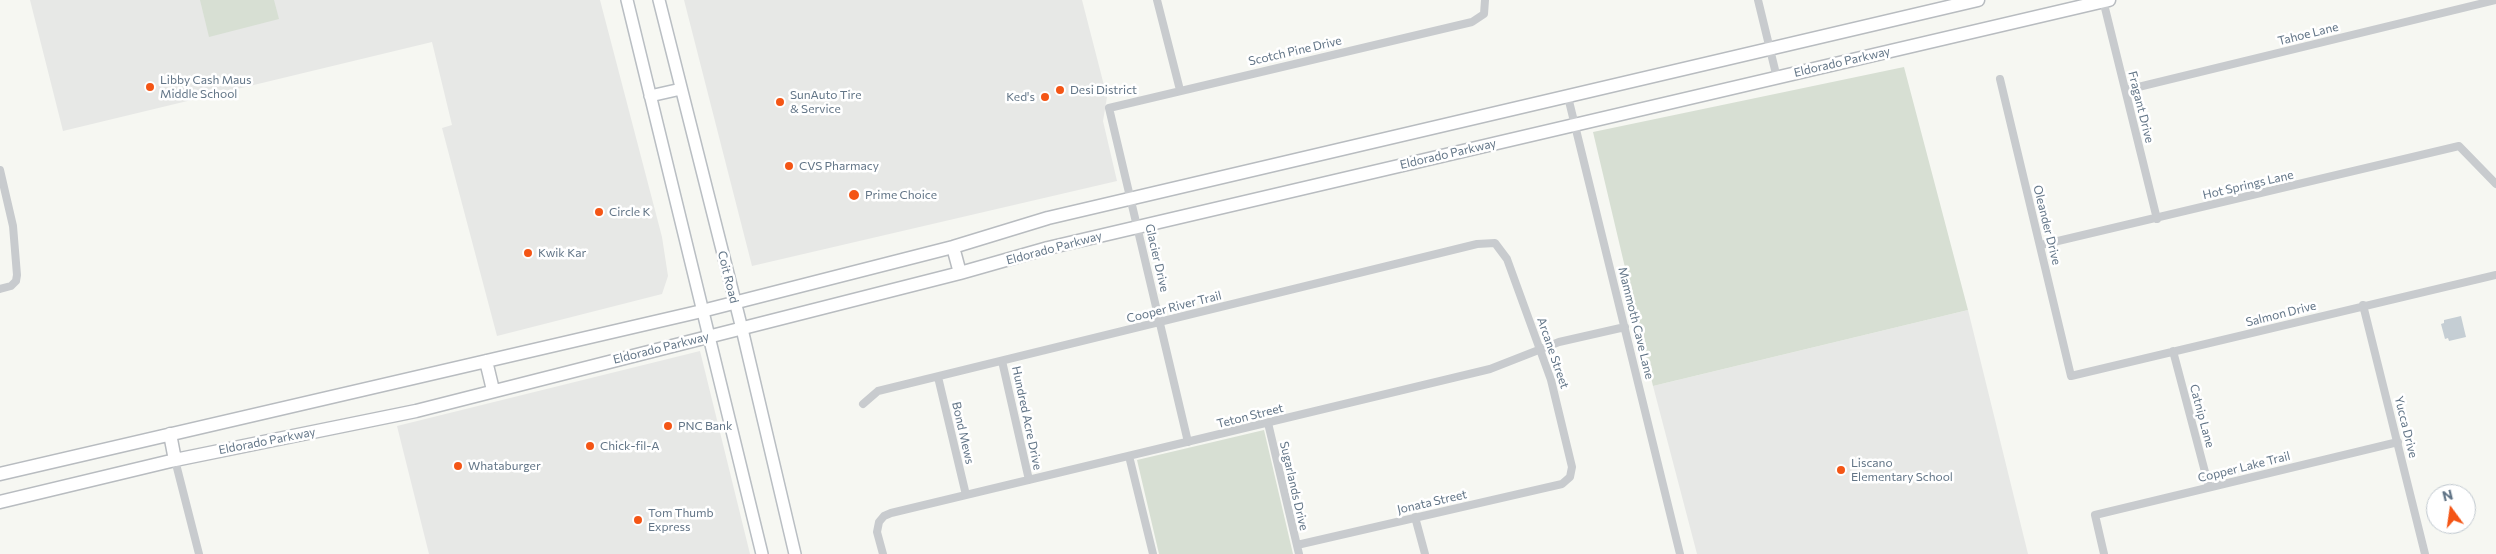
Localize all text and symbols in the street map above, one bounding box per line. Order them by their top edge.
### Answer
street label: Tahoe Lane [2276,20,2340,48]
street label: Scotch Pine Drive [1247,33,1343,69]
street label: Eldorado Parkway [1792,44,1892,80]
street label: Fragant Drive [2125,70,2157,144]
place label: Libby Cash Maus Middle School [160,73,251,101]
marker: Libby Cash Maus Middle School [144,81,156,93]
place label: Desi District [1070,83,1137,97]
marker: Desi District [1054,84,1066,96]
place label: SunAuto Tire & Service [790,88,861,116]
place label: Ked's [1006,90,1035,104]
marker: Ked's [1039,91,1051,103]
marker: SunAuto Tire & Service [774,96,786,108]
street label: Eldorado Parkway [1398,136,1498,172]
place label: CVS Pharmacy [799,159,879,173]
marker: CVS Pharmacy [783,160,795,172]
street label: Hot Springs Lane [2201,168,2295,202]
street label: Oleander Drive [2030,184,2064,266]
marker: Prime Choice [847,188,861,202]
place label: Prime Choice [865,188,937,202]
place label: Circle K [609,205,651,219]
marker: Circle K [593,206,605,218]
street label: Glacier Drive [1142,222,1172,294]
street label: Eldorado Parkway [1005,228,1103,268]
place label: Kwik Kar [538,246,586,260]
marker: Kwik Kar [522,247,534,259]
street label: Coit Road [715,249,741,305]
street label: Mammoth Cave Lane [1615,265,1657,381]
street label: Cooper River Trail [1125,288,1223,326]
street label: Salmon Drive [2244,298,2318,330]
street label: Arcane Street [1534,315,1572,391]
street label: Eldorado Parkway [611,329,711,367]
street label: Hundred Acre Drive [1009,365,1045,471]
street label: Catnip Lane [2187,383,2217,449]
street label: Yucca Drive [2391,395,2421,459]
street label: Bond Mews [949,400,977,466]
street label: Teton Street [1215,401,1285,431]
place label: PNC Bank [678,419,732,433]
marker: PNC Bank [662,420,674,432]
street label: Eldorado Parkway [217,425,317,457]
place label: Chick-fil-A [600,439,659,453]
marker: Chick-fil-A [584,440,596,452]
street label: Sugarlands Drive [1277,440,1311,532]
street label: Copper Lake Trail [2196,449,2292,485]
place label: Liscano Elementary School [1851,456,1953,484]
place label: Whataburger [468,459,541,473]
marker: Whataburger [452,460,464,472]
marker: Liscano Elementary School [1835,464,1847,476]
north arrow [2426,484,2476,534]
text: N [2440,485,2455,504]
street label: Jonata Street [1396,487,1468,517]
place label: Tom Thumb Express [648,506,714,534]
marker: Tom Thumb Express [632,514,644,526]

